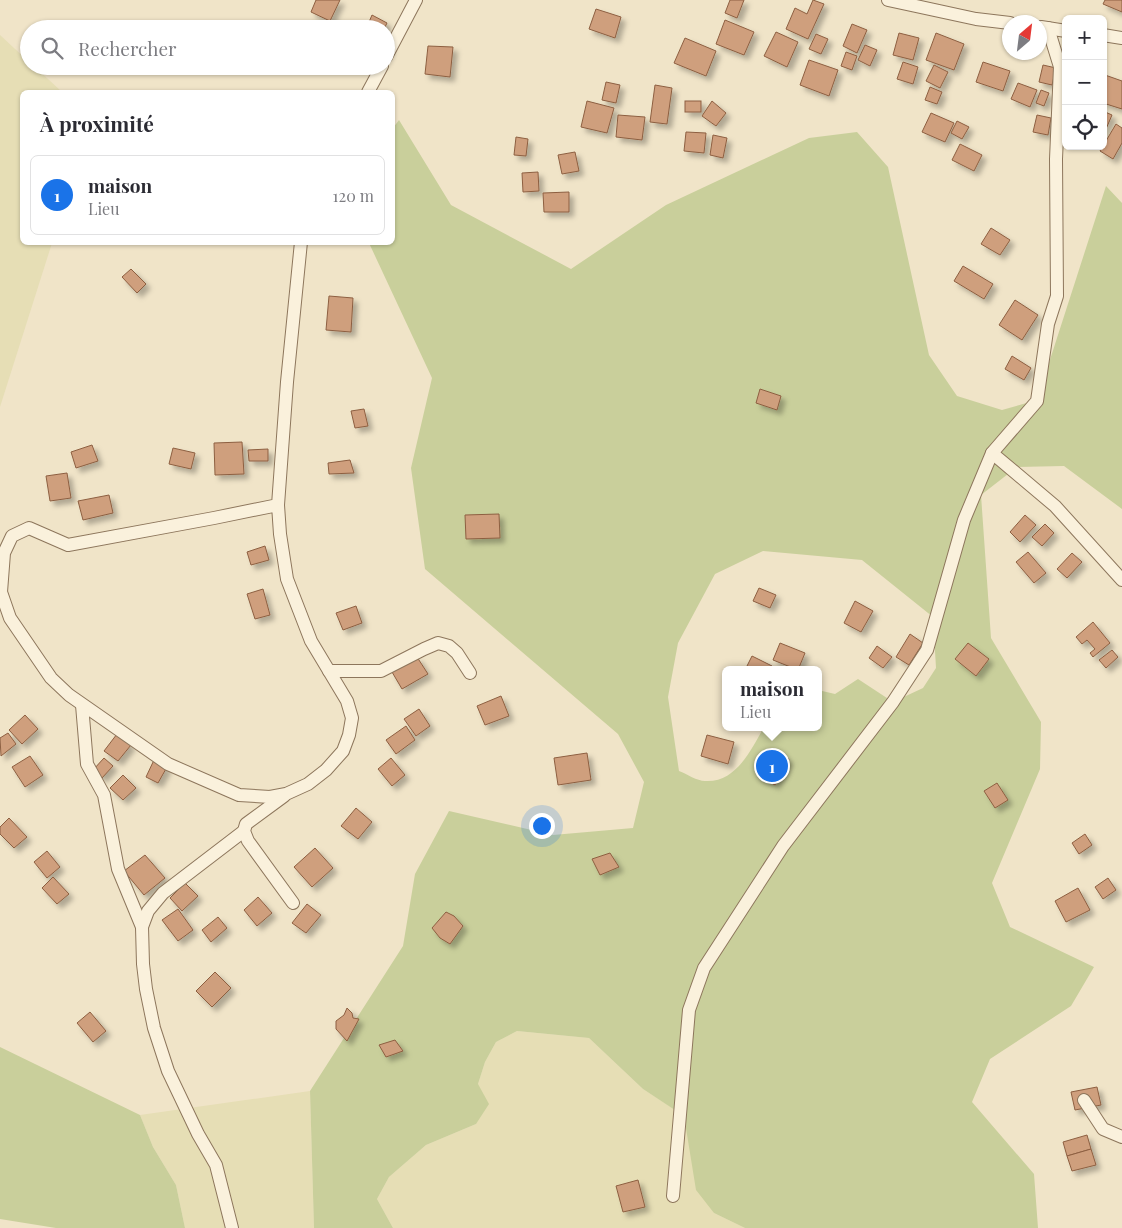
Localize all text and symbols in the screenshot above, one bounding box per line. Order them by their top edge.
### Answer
north arrow [1002,15,1047,60]
map controls [1062,15,1107,150]
button: + [1062,15,1107,60]
search box [20,20,395,75]
icon: search [38,34,66,62]
text: Rechercher [78,35,177,61]
button: − [1062,60,1107,105]
button: locate [1062,105,1107,150]
text: À proximité [40,109,154,137]
text: maison [88,172,152,198]
text: 1 [54,185,60,206]
text: 120 m [333,185,374,206]
text: Lieu [88,198,120,219]
popup [722,666,822,731]
text: maison [740,675,804,701]
text: Lieu [740,701,771,722]
pin: 1 [756,747,788,785]
your location [529,813,555,839]

